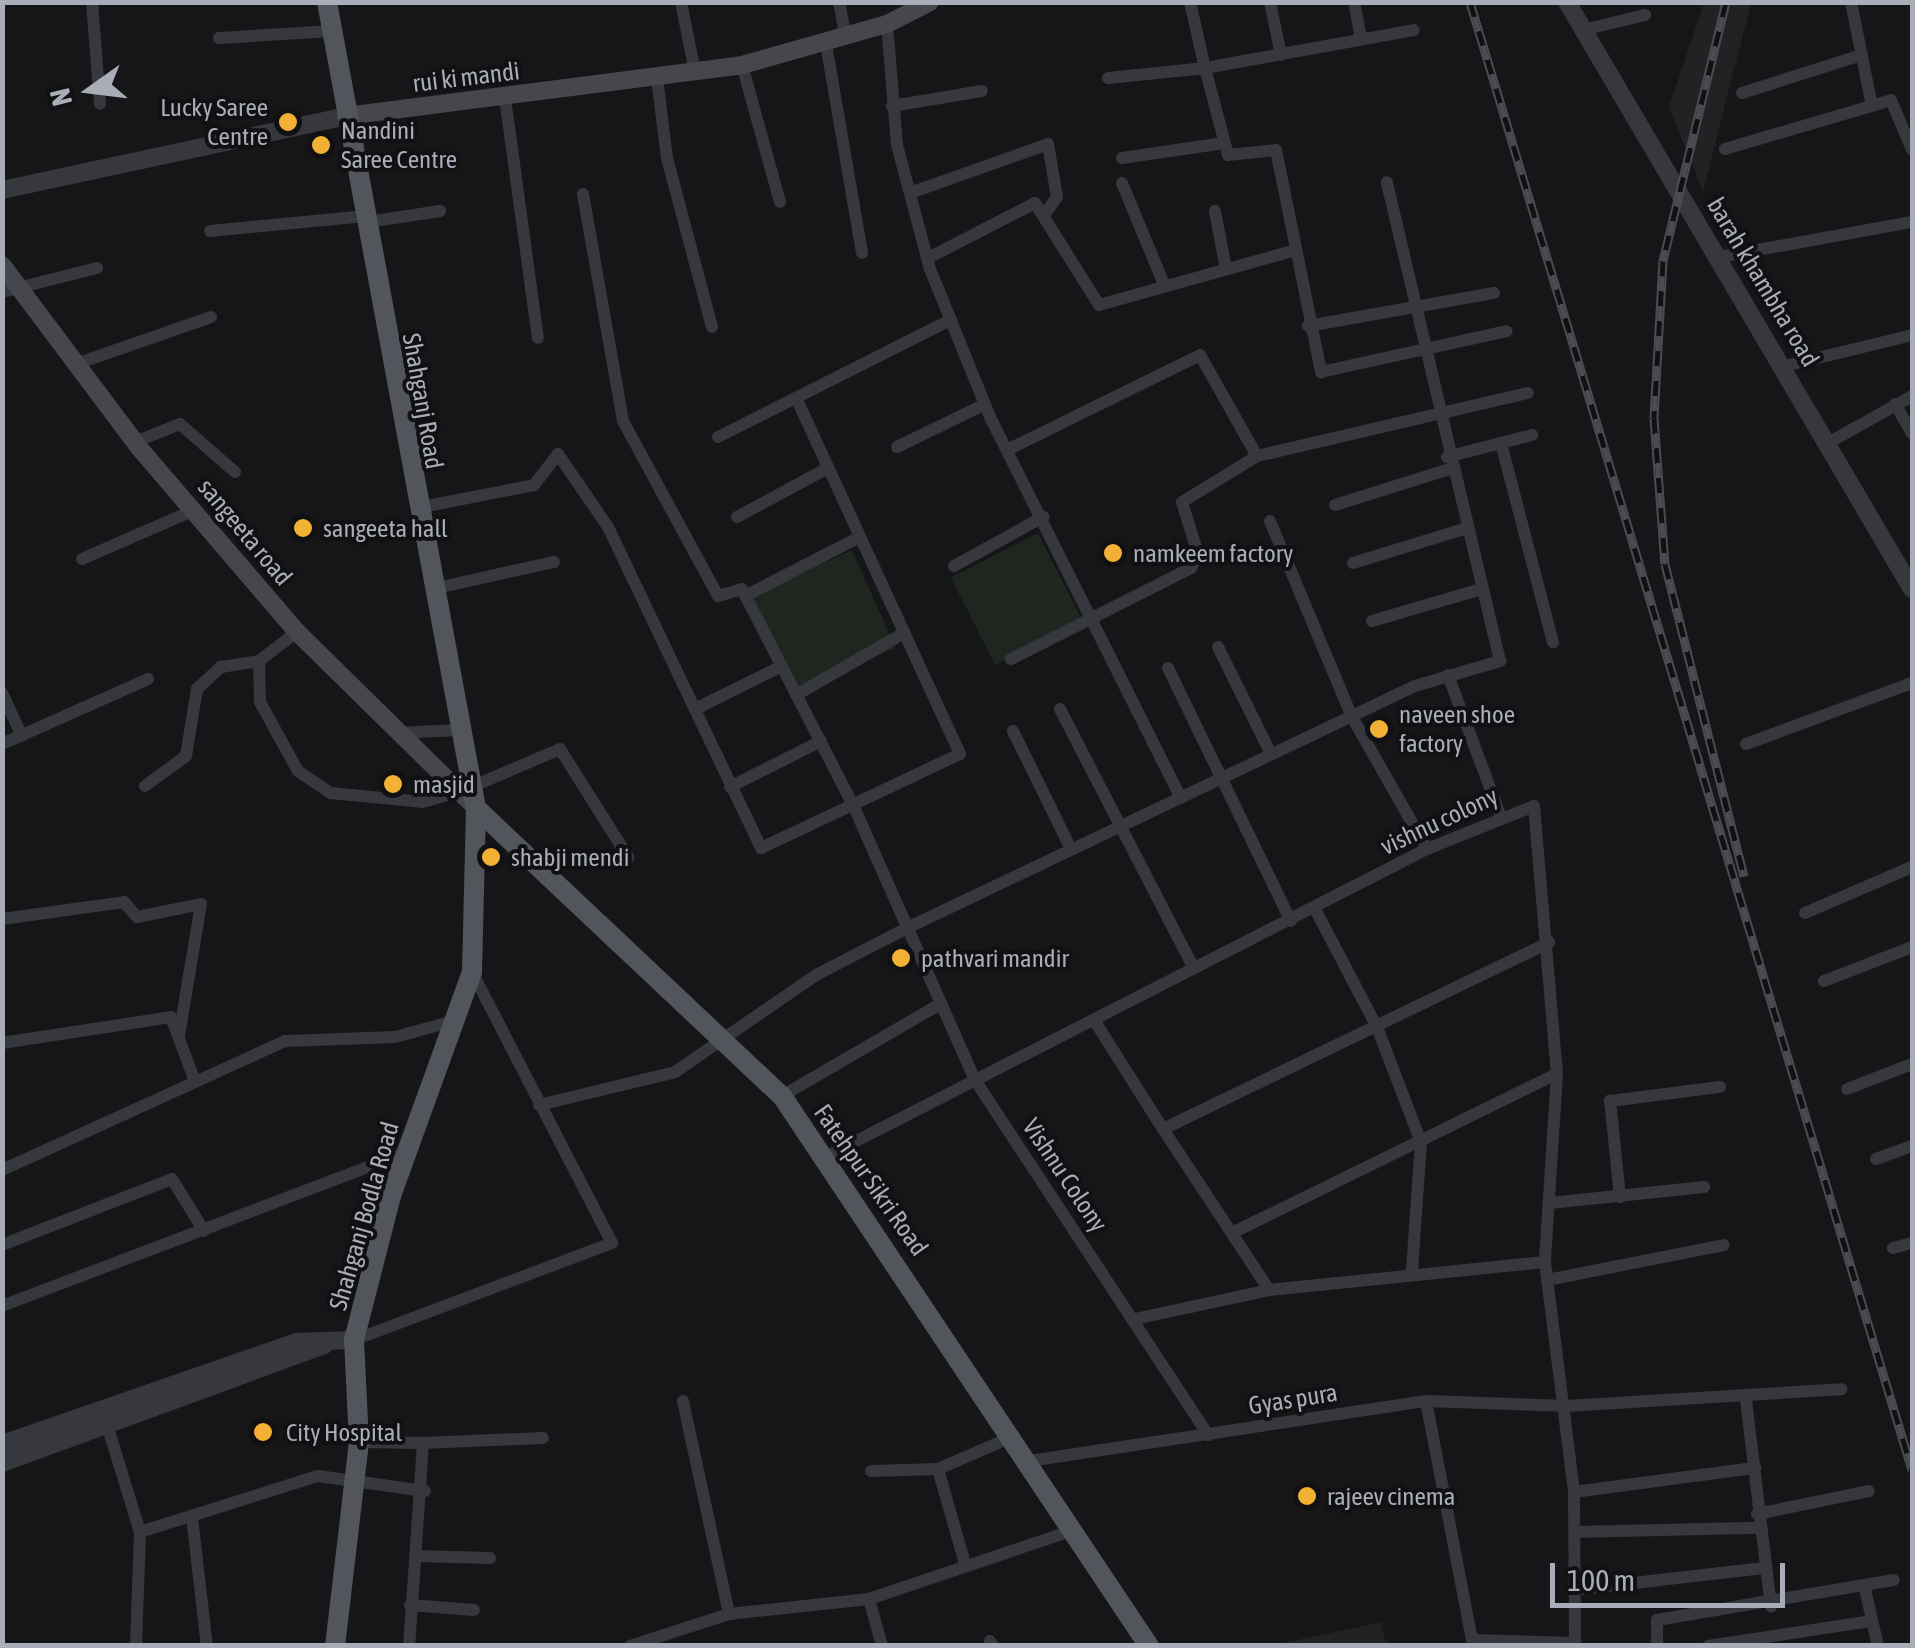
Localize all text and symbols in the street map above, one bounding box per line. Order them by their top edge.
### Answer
north arrow [40,40,140,140]
street label: rui ki mandi [411,56,521,98]
text: N [43,85,78,109]
place label: Lucky Saree Centre [160,93,268,152]
marker: Lucky Saree Centre [277,111,299,133]
place label: Nandini Saree Centre [341,116,457,175]
marker: Nandini Saree Centre [310,134,332,156]
street label: barah khambha road [1701,192,1825,372]
street label: Shahganj Road [396,331,450,471]
street label: sangeeta road [192,472,298,592]
place label: sangeeta hall [323,513,448,543]
marker: sangeeta hall [292,517,314,539]
place label: namkeem factory [1133,538,1293,568]
marker: namkeem factory [1102,542,1124,564]
place label: naveen shoe factory [1399,700,1515,759]
marker: naveen shoe factory [1368,718,1390,740]
place label: masjid [413,769,475,799]
marker: masjid [382,773,404,795]
street label: vishnu colony [1375,781,1503,861]
place label: shabji mendi [511,842,629,872]
marker: shabji mendi [480,846,502,868]
place label: pathvari mandir [921,943,1069,973]
marker: pathvari mandir [890,947,912,969]
street label: Fatehpur Sikri Road [808,1099,934,1261]
street label: Vishnu Colony [1016,1113,1114,1237]
street label: Shahganj Bodla Road [323,1118,405,1314]
street label: Gyas pura [1246,1377,1340,1421]
place label: City Hospital [286,1417,402,1447]
marker: City Hospital [250,1419,276,1445]
place label: rajeev cinema [1327,1481,1455,1511]
marker: rajeev cinema [1296,1485,1318,1507]
scale bar [1555,1543,1790,1605]
text: 100 m [1567,1563,1635,1597]

